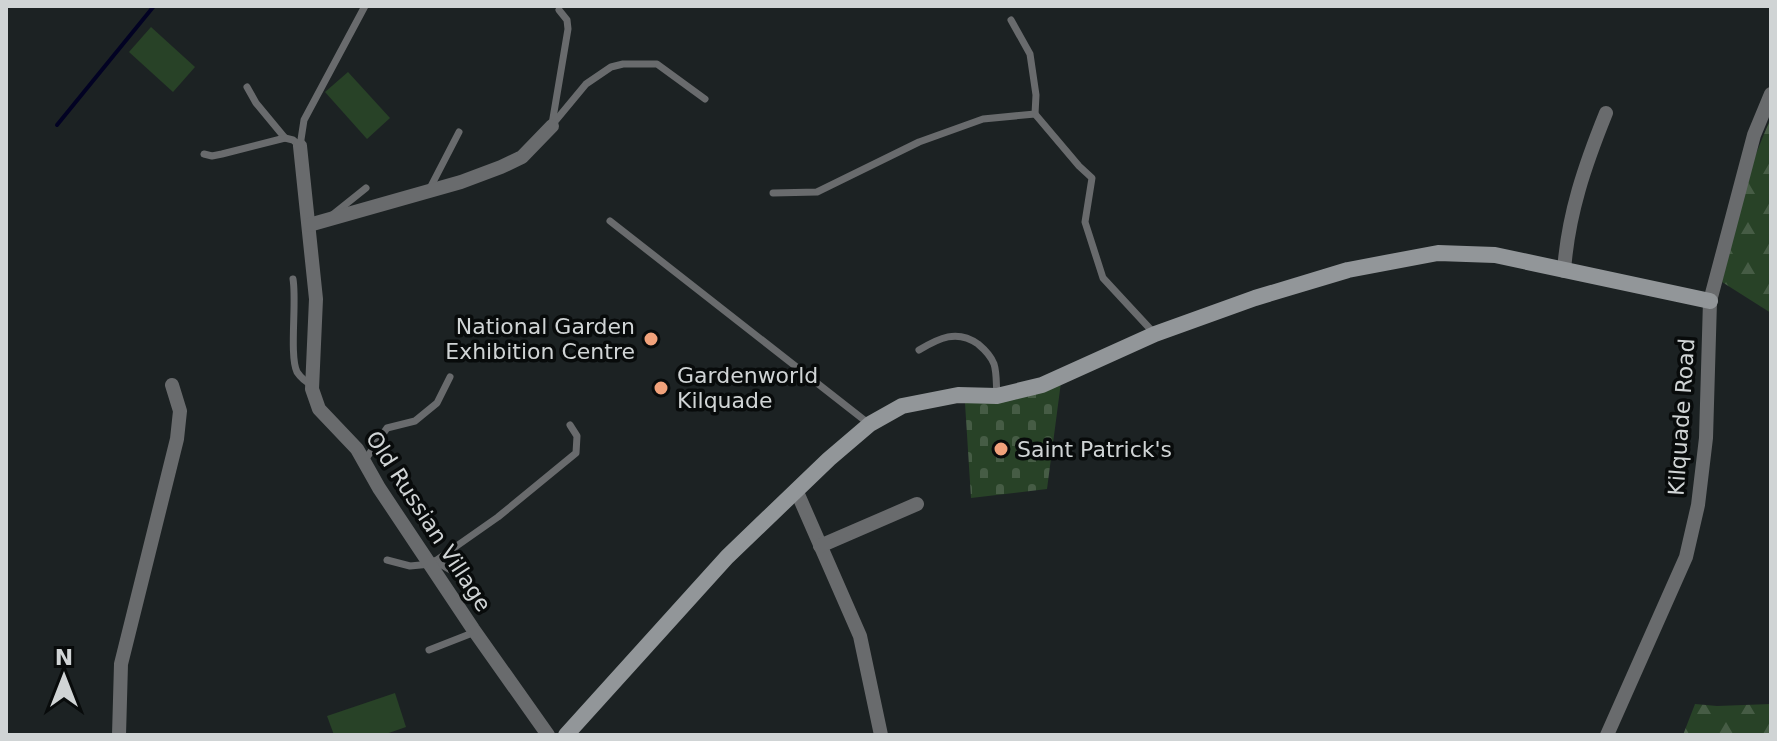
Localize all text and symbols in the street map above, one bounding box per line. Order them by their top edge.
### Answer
place label: National Garden Exhibition Centre [445,314,635,364]
marker: National Garden Exhibition Centre [642,330,660,348]
street label: Kilquade Road [1664,337,1699,497]
place label: Gardenworld Kilquade [677,363,818,413]
marker: Gardenworld Kilquade [652,379,670,397]
street label: Old Russian Village [361,426,496,616]
place label: Saint Patrick's [1017,437,1172,462]
marker: Saint Patrick's [992,440,1010,458]
north arrow [24,637,104,717]
text: N [55,645,73,670]

